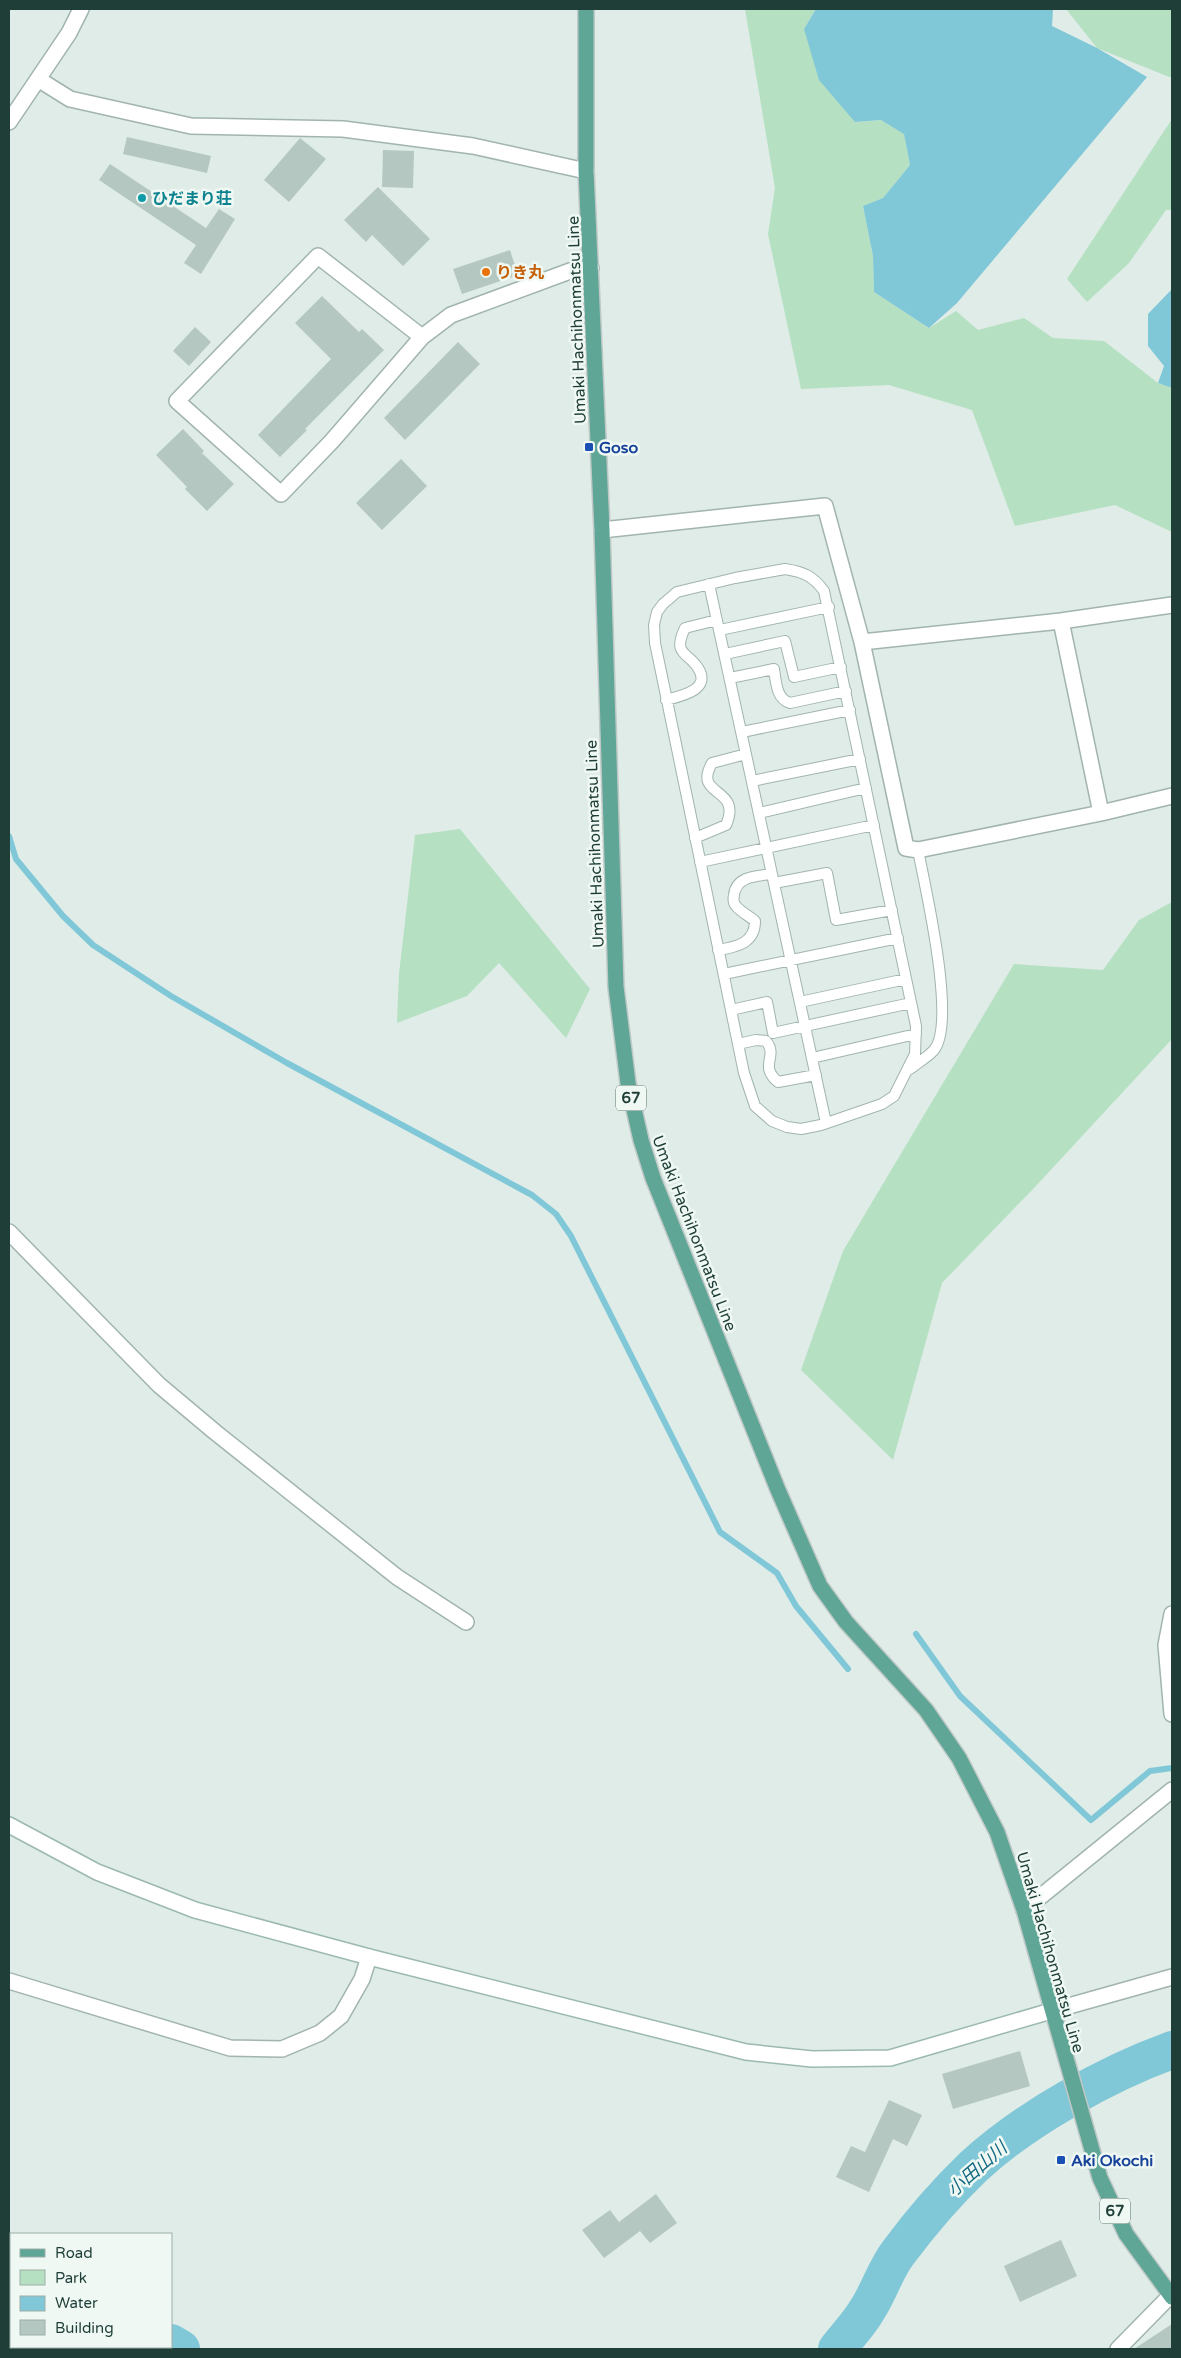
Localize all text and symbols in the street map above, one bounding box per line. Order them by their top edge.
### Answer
place label: ひだまり荘 [152,189,232,209]
marker: ひだまり荘 [136,192,148,204]
street label: Umaki Hachihonmatsu Line [563,216,591,424]
place label: りき丸 [496,263,544,283]
marker: りき丸 [480,266,492,278]
place label: Goso [599,438,639,458]
marker: Goso [583,441,595,453]
street label: Umaki Hachihonmatsu Line [581,740,609,948]
road number: 67 [616,1086,646,1110]
street label: Umaki Hachihonmatsu Line [647,1133,741,1334]
street label: Umaki Hachihonmatsu Line [1012,1849,1088,2055]
water label: 小田山川 [943,2136,1013,2201]
place label: Aki Okochi [1071,2151,1153,2171]
marker: Aki Okochi [1055,2154,1067,2166]
road number: 67 [1100,2198,1130,2224]
legend [10,2233,172,2348]
text: Road [55,2244,93,2262]
text: Park [55,2269,87,2287]
text: Water [55,2294,98,2312]
text: Building [55,2319,114,2337]

